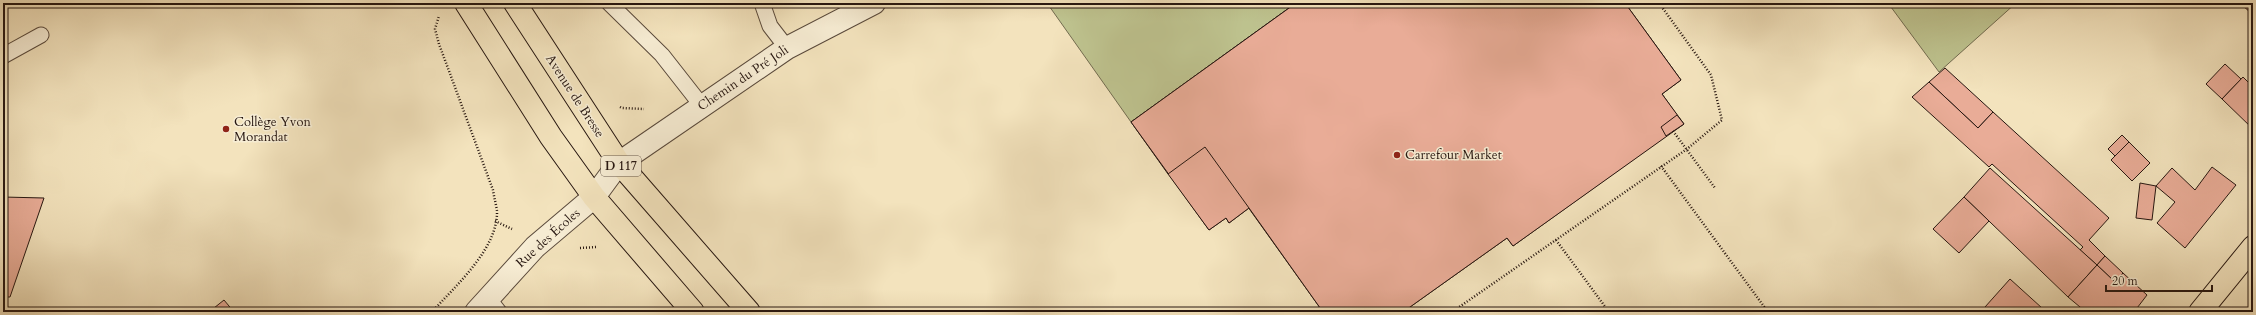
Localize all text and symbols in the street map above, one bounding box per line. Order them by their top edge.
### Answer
street label: Chemin du Pré Joli [694,41,792,115]
street label: Avenue de Bresse [541,51,609,141]
place label: Collège Yvon Morandat [234,113,311,146]
marker: Collège Yvon Morandat [221,124,231,134]
place label: Carrefour Market [1405,146,1502,164]
marker: Carrefour Market [1392,150,1402,160]
road number: D 117 [601,156,641,176]
street label: Rue des Écoles [512,204,584,272]
scale bar [2106,267,2212,293]
text: 20 m [2112,273,2139,289]

